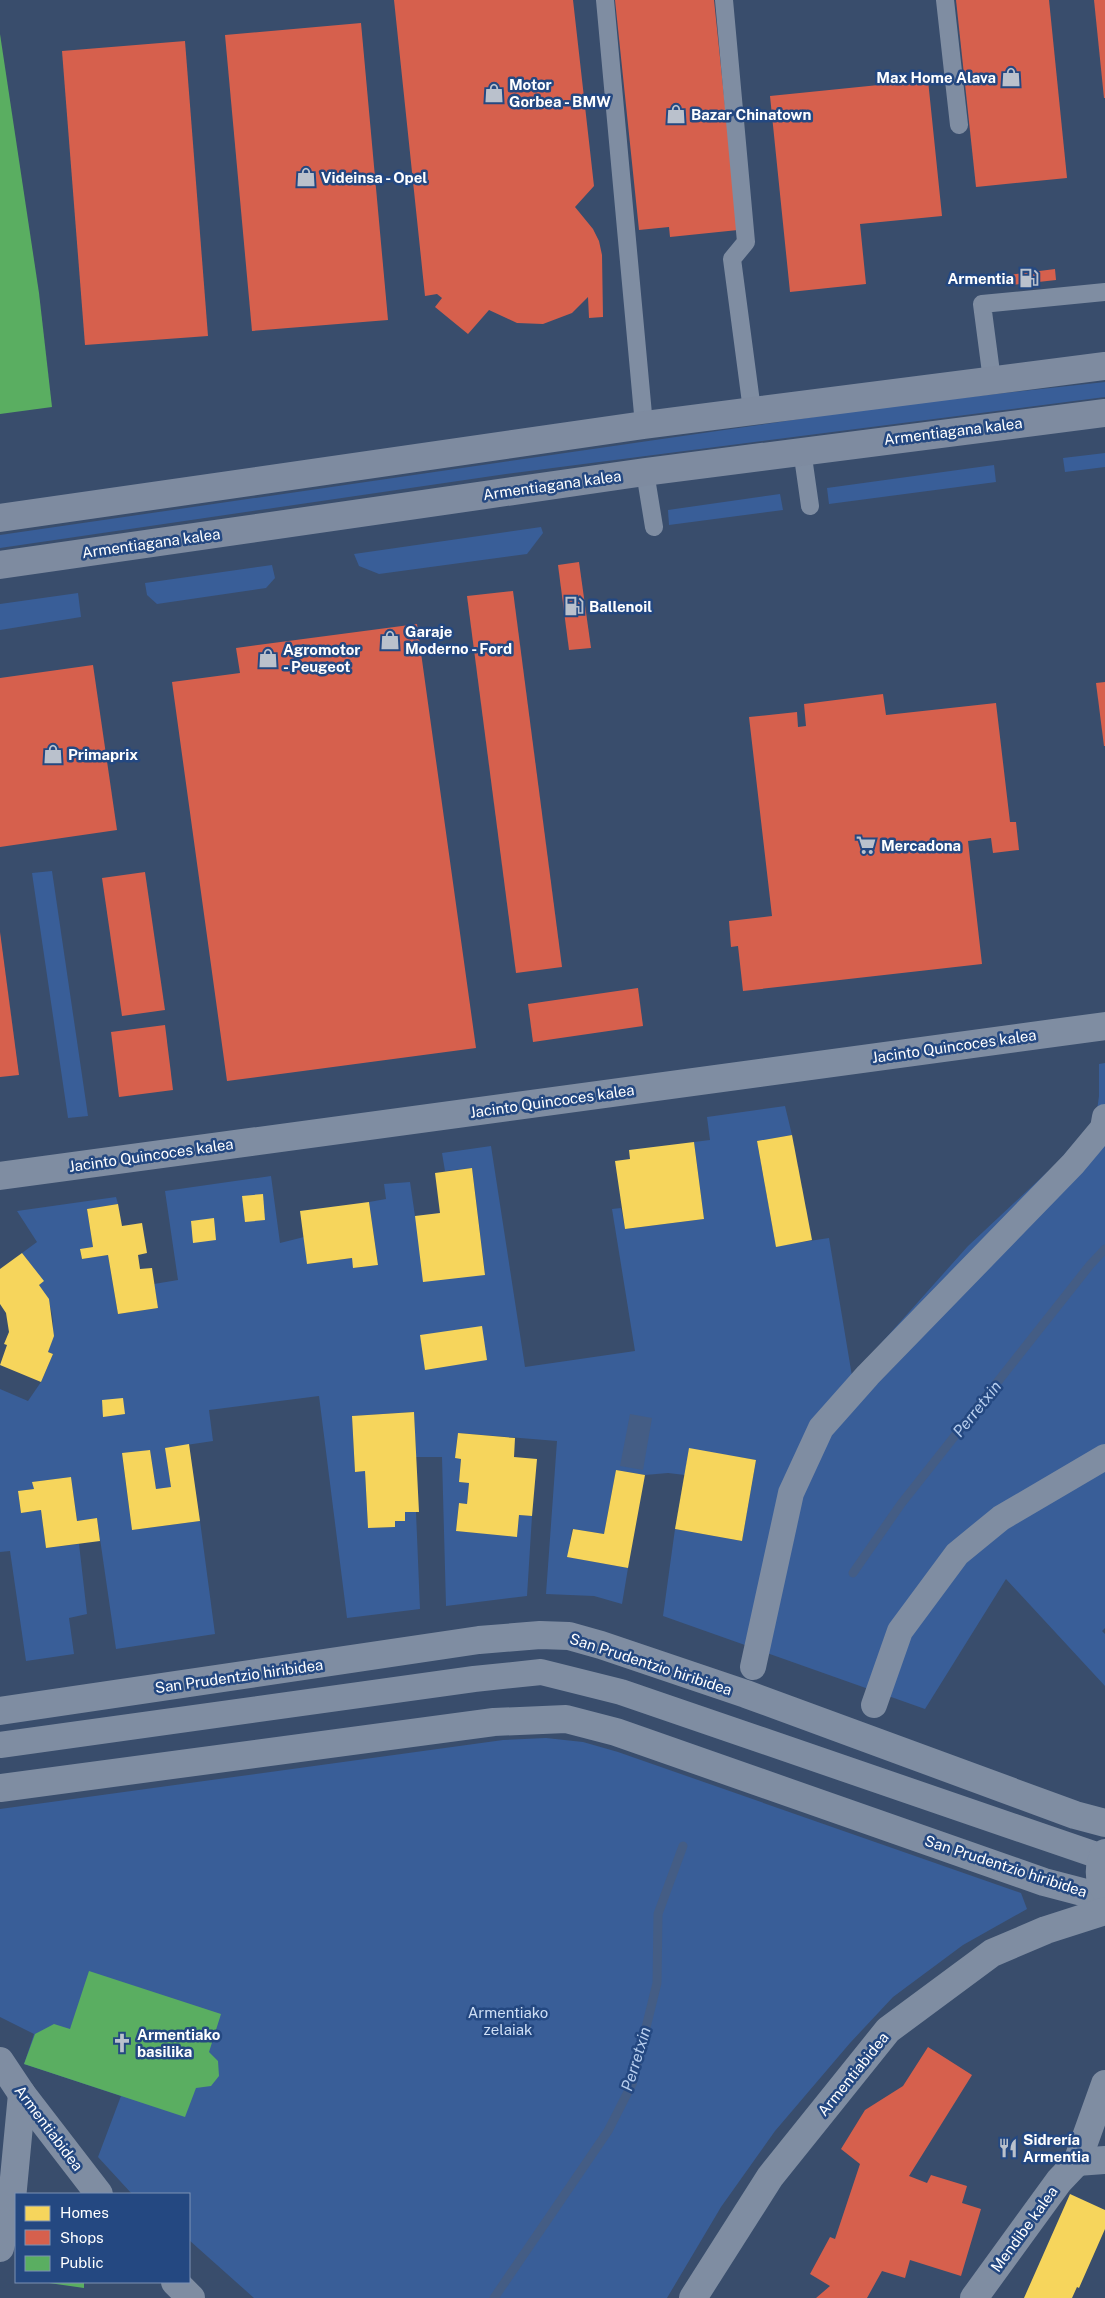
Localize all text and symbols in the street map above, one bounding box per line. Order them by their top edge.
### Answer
shop icon: Max Home Alava [1000,66,1022,88]
place label: Max Home Alava [876,69,996,86]
place label: Motor Gorbea - BMW [509,76,611,110]
shop icon: Motor Gorbea - BMW [483,82,505,104]
shop icon: Bazar Chinatown [665,103,687,125]
place label: Bazar Chinatown [691,106,811,123]
shop icon: Videinsa - Opel [295,166,317,188]
place label: Videinsa - Opel [321,169,427,186]
fuel station icon: Armentia [1018,267,1040,289]
place label: Armentia [947,270,1014,287]
street label: Armentiagana kalea [883,414,1023,448]
street label: Armentiagana kalea [482,467,622,503]
street label: Armentiagana kalea [81,525,221,561]
fuel station icon: Ballenoil [563,595,585,617]
place label: Ballenoil [589,598,652,615]
place label: Garaje Moderno - Ford [405,623,512,657]
shop icon: Garaje Moderno - Ford [379,629,401,651]
place label: Agromotor - Peugeot [283,641,361,675]
shop icon: Agromotor - Peugeot [257,647,279,669]
shop icon: Primaprix [42,743,64,765]
place label: Primaprix [68,746,138,763]
supermarket icon: Mercadona [855,834,877,856]
place label: Mercadona [881,837,961,854]
street label: Jacinto Quincoces kalea [871,1026,1037,1066]
street label: Jacinto Quincoces kalea [469,1081,635,1121]
street label: Jacinto Quincoces kalea [68,1135,234,1175]
water label: Perretxin [949,1377,1005,1441]
street label: San Prudentzio hiribidea [568,1630,734,1698]
street label: San Prudentzio hiribidea [154,1656,324,1696]
street label: San Prudentzio hiribidea [923,1832,1089,1900]
park label: Armentiako zelaiak [468,2004,548,2038]
water label: Perretxin [617,2024,655,2093]
place label: Armentiako basilika [137,2026,221,2060]
street label: Armentiabidea [814,2029,892,2119]
church icon: Armentiako basilika [111,2032,133,2054]
street label: Armentiabidea [11,2082,87,2174]
place label: Sidrería Armentia [1023,2131,1090,2165]
restaurant icon: Sidrería Armentia [997,2137,1019,2159]
street label: Mendibe kalea [987,2183,1061,2275]
legend [15,2193,190,2283]
text: Homes [60,2204,109,2221]
text: Shops [60,2229,104,2246]
text: Public [60,2254,104,2271]

